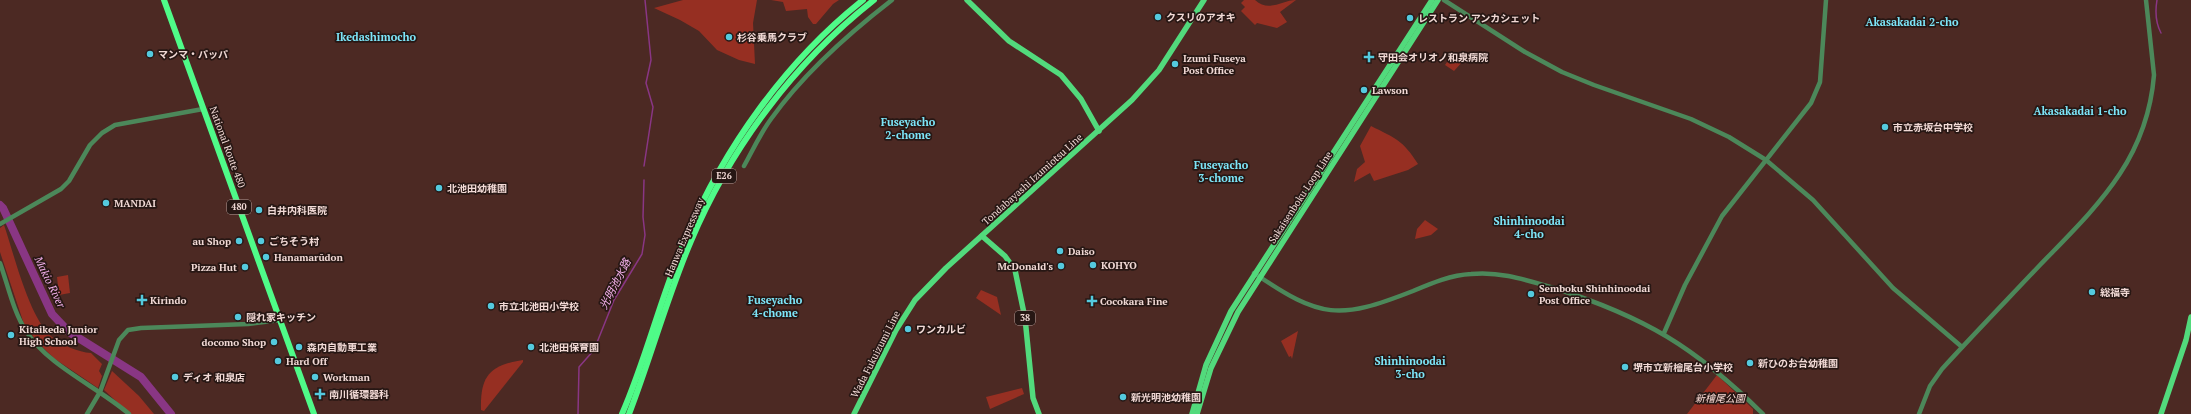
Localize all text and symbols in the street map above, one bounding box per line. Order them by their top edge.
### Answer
place label: クスリのアオキ [1166,11,1236,24]
marker: クスリのアオキ [1153,12,1163,22]
place label: レストラン アンカシェット [1418,12,1540,25]
marker: レストラン アンカシェット [1405,13,1415,23]
district label: Akasakadai 2-cho [1865,15,1959,29]
district label: Ikedashimocho [336,30,417,44]
place label: 杉谷乗馬クラブ [737,31,807,44]
marker: 杉谷乗馬クラブ [724,32,734,42]
place label: マンマ・パッパ [158,48,228,61]
marker: マンマ・パッパ [145,49,155,59]
marker: 守田会オリオノ和泉病院 [1363,51,1375,63]
place label: 守田会オリオノ和泉病院 [1378,51,1488,64]
place label: Izumi Fuseya Post Office [1183,52,1246,77]
marker: Izumi Fuseya Post Office [1170,59,1180,69]
place label: Lawson [1372,84,1409,97]
marker: Lawson [1359,85,1369,95]
district label: Akasakadai 1-cho [2033,104,2127,118]
street label: National Route 480 [207,105,248,190]
district label: Fuseyacho 2-chome [881,115,936,142]
place label: 市立赤坂台中学校 [1893,121,1973,134]
marker: 市立赤坂台中学校 [1880,122,1890,132]
street label: Tondabayashi Izumiotsu Line [979,131,1085,228]
street label: Sakaisenboku Loop Line [1266,149,1335,246]
district label: Fuseyacho 3-chome [1194,158,1249,185]
road number: E26 [712,169,736,183]
place label: 北池田幼稚園 [447,182,507,195]
marker: 北池田幼稚園 [434,183,444,193]
street label: Hanwa Expressway [662,195,707,279]
place label: MANDAI [114,197,156,210]
marker: MANDAI [101,198,111,208]
road number: 480 [227,200,251,214]
place label: 白井内科医院 [267,204,327,217]
marker: 白井内科医院 [254,205,264,215]
district label: Shinhinoodai 4-cho [1493,214,1565,241]
place label: au Shop [193,235,231,248]
place label: ごちそう村 [269,235,319,248]
marker: au Shop [234,236,244,246]
marker: ごちそう村 [256,236,266,246]
place label: Daiso [1068,245,1095,258]
marker: Daiso [1055,246,1065,256]
place label: Hanamarūdon [274,251,344,264]
marker: Hanamarūdon [261,252,271,262]
water label: Makio River [31,253,69,311]
water label: 光明池水路 [596,255,634,312]
place label: KOHYO [1101,259,1137,272]
place label: McDonald's [997,260,1053,273]
marker: KOHYO [1088,260,1098,270]
place label: Pizza Hut [191,261,237,274]
marker: McDonald's [1056,261,1066,271]
marker: Pizza Hut [240,262,250,272]
place label: Semboku Shinhinoodai Post Office [1539,282,1651,307]
place label: 総福寺 [2100,286,2130,299]
marker: 総福寺 [2087,287,2097,297]
marker: Semboku Shinhinoodai Post Office [1526,289,1536,299]
district label: Fuseyacho 4-chome [748,293,803,320]
place label: Kirindo [150,294,186,307]
marker: Kirindo [137,295,147,305]
place label: Cocokara Fine [1100,295,1168,308]
marker: Cocokara Fine [1087,296,1097,306]
place label: 市立北池田小学校 [499,300,579,313]
marker: 市立北池田小学校 [486,301,496,311]
street label: Wada Fukuizumi Line [848,308,903,400]
place label: 隠れ家キッチン [246,311,316,324]
road number: 38 [1015,311,1035,325]
marker: 隠れ家キッチン [233,312,243,322]
place label: Kitaikeda Junior High School [19,323,98,348]
place label: ワンカルビ [916,323,966,336]
marker: ワンカルビ [903,324,913,334]
marker: Kitaikeda Junior High School [6,330,16,340]
place label: docomo Shop [202,336,266,349]
marker: docomo Shop [269,337,279,347]
place label: 森内自動車工業 [307,341,377,354]
place label: 北池田保育園 [539,341,599,354]
marker: 森内自動車工業 [294,342,304,352]
marker: 北池田保育園 [526,342,536,352]
district label: Shinhinoodai 3-cho [1374,354,1446,381]
place label: Hard Off [286,355,329,368]
marker: Hard Off [273,356,283,366]
place label: 新ひのお台幼稚園 [1758,357,1838,370]
marker: 新ひのお台幼稚園 [1745,358,1755,368]
place label: 堺市立新檜尾台小学校 [1633,361,1733,374]
marker: 堺市立新檜尾台小学校 [1620,362,1630,372]
place label: ディオ 和泉店 [183,371,245,384]
place label: Workman [323,371,370,384]
marker: ディオ 和泉店 [170,372,180,382]
marker: Workman [310,372,320,382]
marker: 南川循環器科 [314,388,326,400]
place label: 南川循環器科 [329,388,389,401]
place label: 新光明池幼稚園 [1131,391,1201,404]
marker: 新光明池幼稚園 [1118,392,1128,402]
park label: 新檜尾公園 [1695,392,1747,405]

